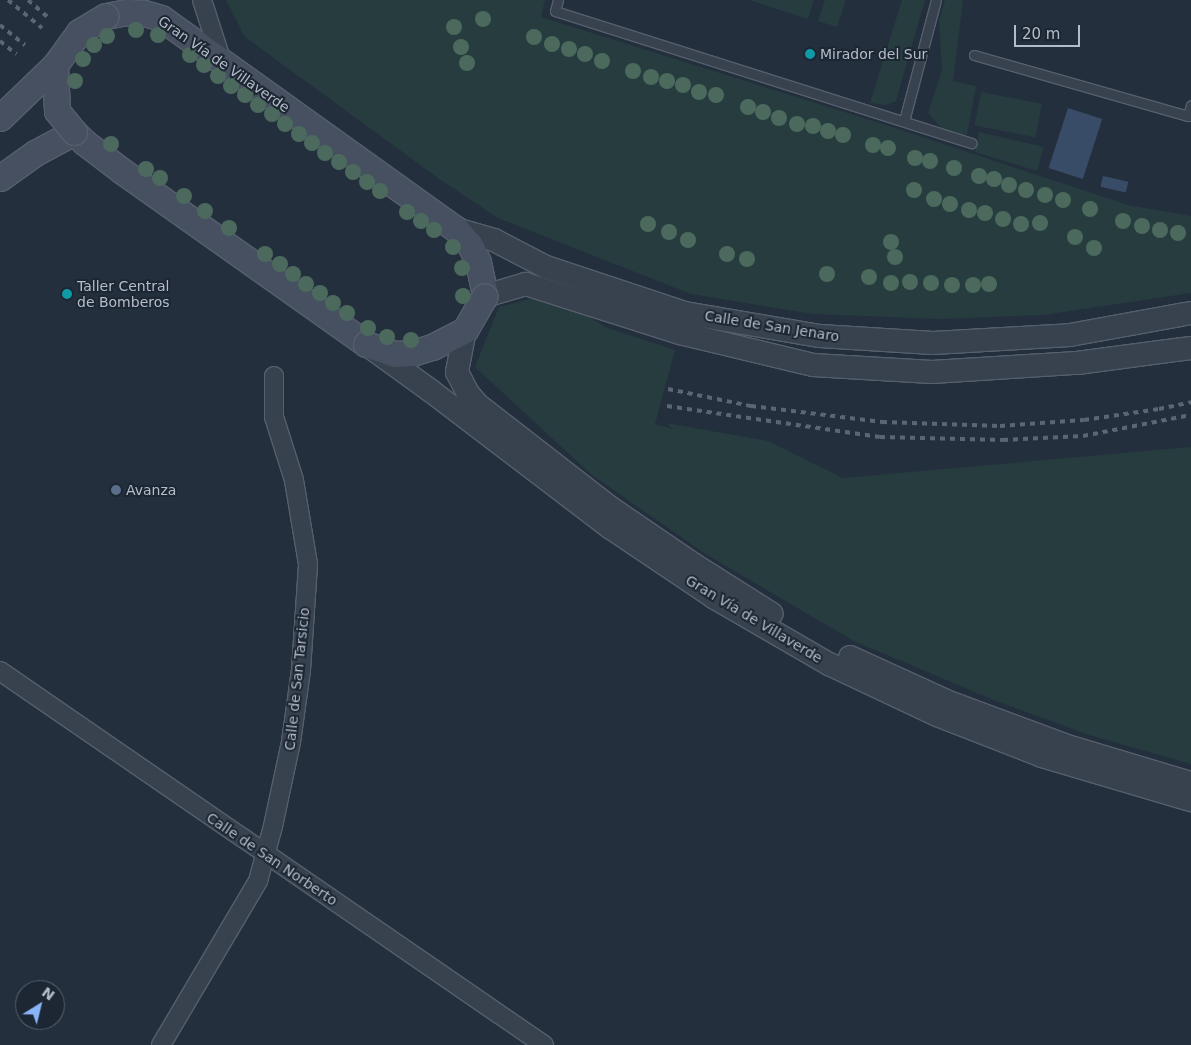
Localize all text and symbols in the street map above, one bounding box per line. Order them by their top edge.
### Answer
street label: Gran Vía de Villaverde [155,12,293,116]
scale bar [1016,15,1082,47]
text: 20 m [1022,25,1060,43]
place label: Mirador del Sur [820,46,927,62]
marker: Mirador del Sur [804,48,816,60]
place label: Taller Central de Bomberos [77,278,170,310]
marker: Taller Central de Bomberos [61,288,73,300]
street label: Calle de San Jenaro [703,307,841,345]
place label: Avanza [126,482,176,498]
marker: Avanza [110,484,122,496]
street label: Gran Vía de Villaverde [683,572,825,666]
street label: Calle de San Tarsicio [281,607,313,751]
street label: Calle de San Norberto [203,809,341,909]
north arrow [15,980,65,1030]
text: N [39,984,58,1004]

